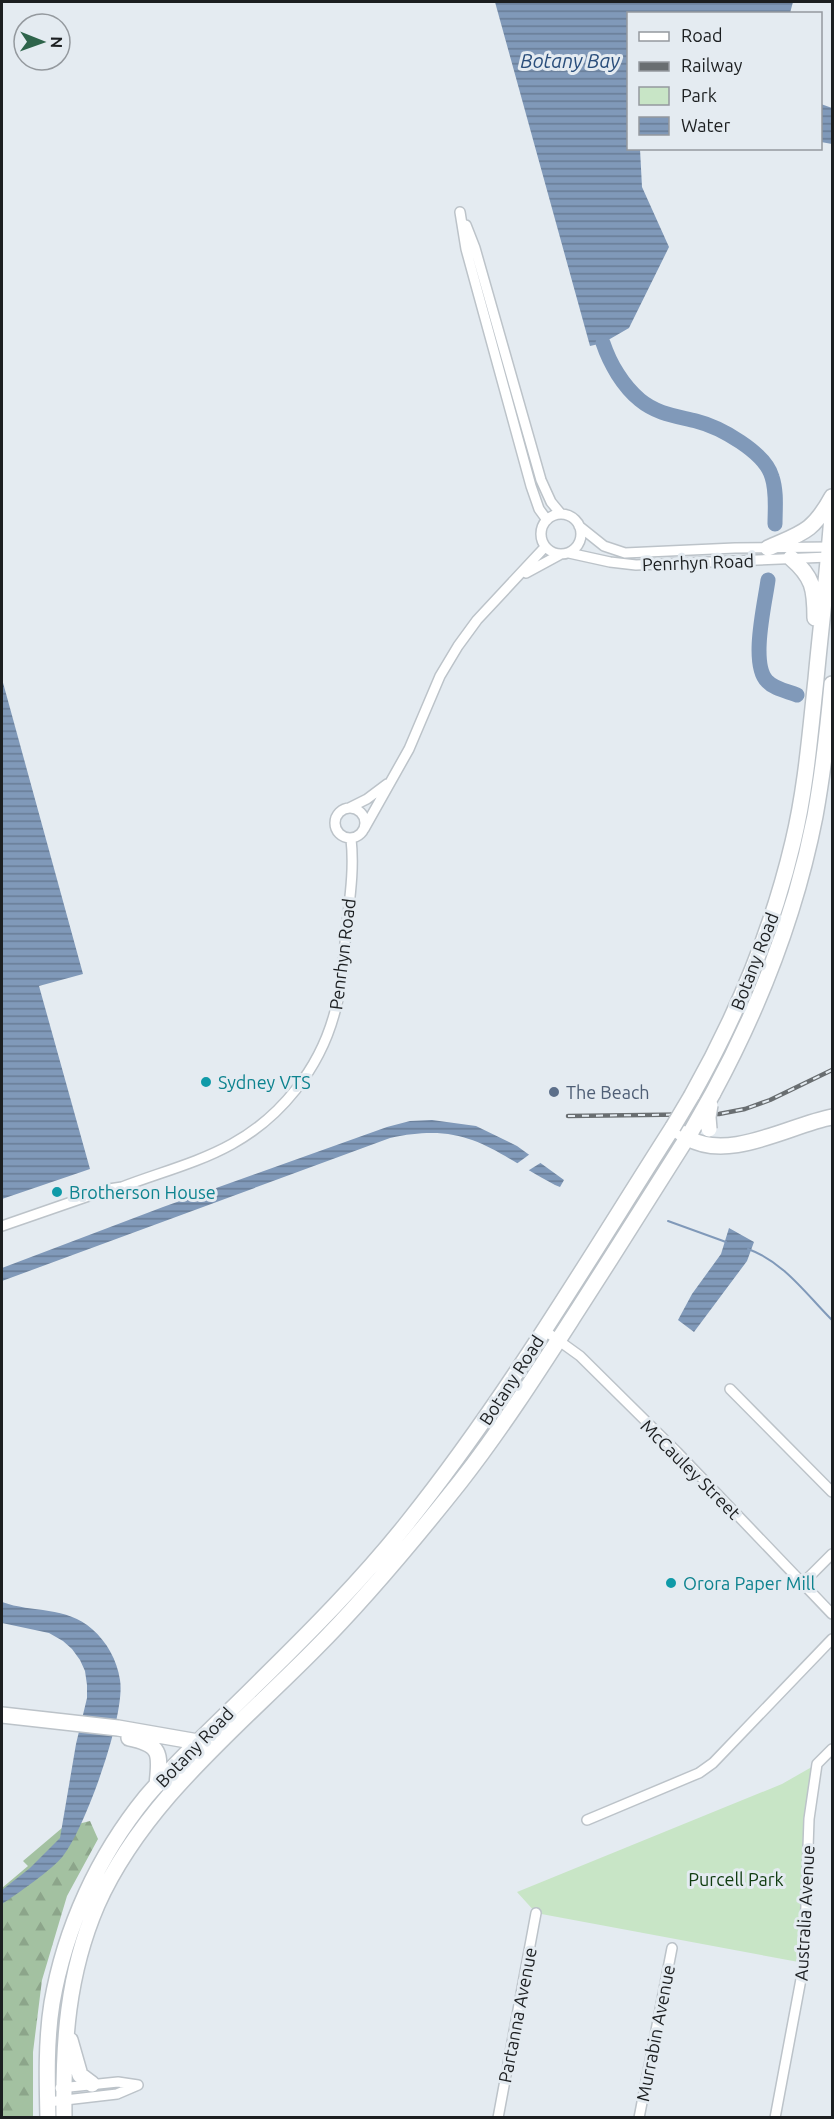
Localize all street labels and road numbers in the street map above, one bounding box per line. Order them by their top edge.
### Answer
street label: Penrhyn Road [642,550,754,574]
street label: Penrhyn Road [325,897,359,1011]
street label: Botany Road [726,909,782,1013]
street label: Botany Road [475,1331,547,1429]
street label: McCauley Street [637,1415,745,1523]
street label: Botany Road [151,1703,237,1791]
street label: Australia Avenue [790,1845,818,1981]
street label: Partanna Avenue [494,1946,540,2084]
street label: Murrabin Avenue [632,1963,678,2103]

